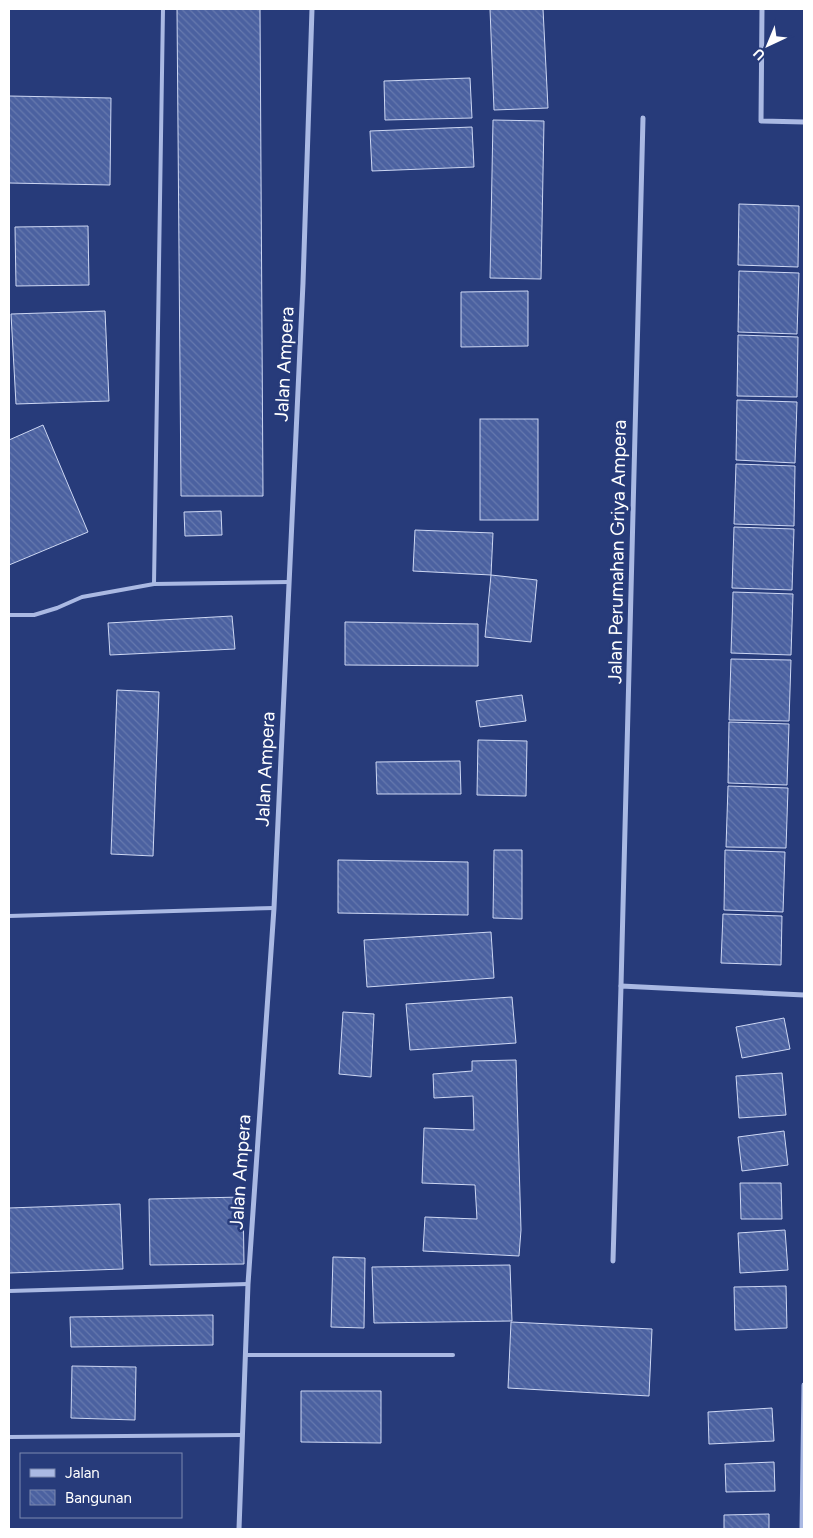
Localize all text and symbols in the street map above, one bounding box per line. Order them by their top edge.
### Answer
north arrow [743,20,793,70]
text: U [750,44,769,64]
street label: Jalan Ampera [269,306,299,422]
street label: Jalan Perumahan Griya Ampera [603,420,631,684]
street label: Jalan Ampera [250,711,280,827]
street label: Jalan Ampera [225,1114,255,1230]
legend [20,1453,182,1518]
text: Jalan [65,1464,100,1482]
text: Bangunan [65,1489,132,1507]

